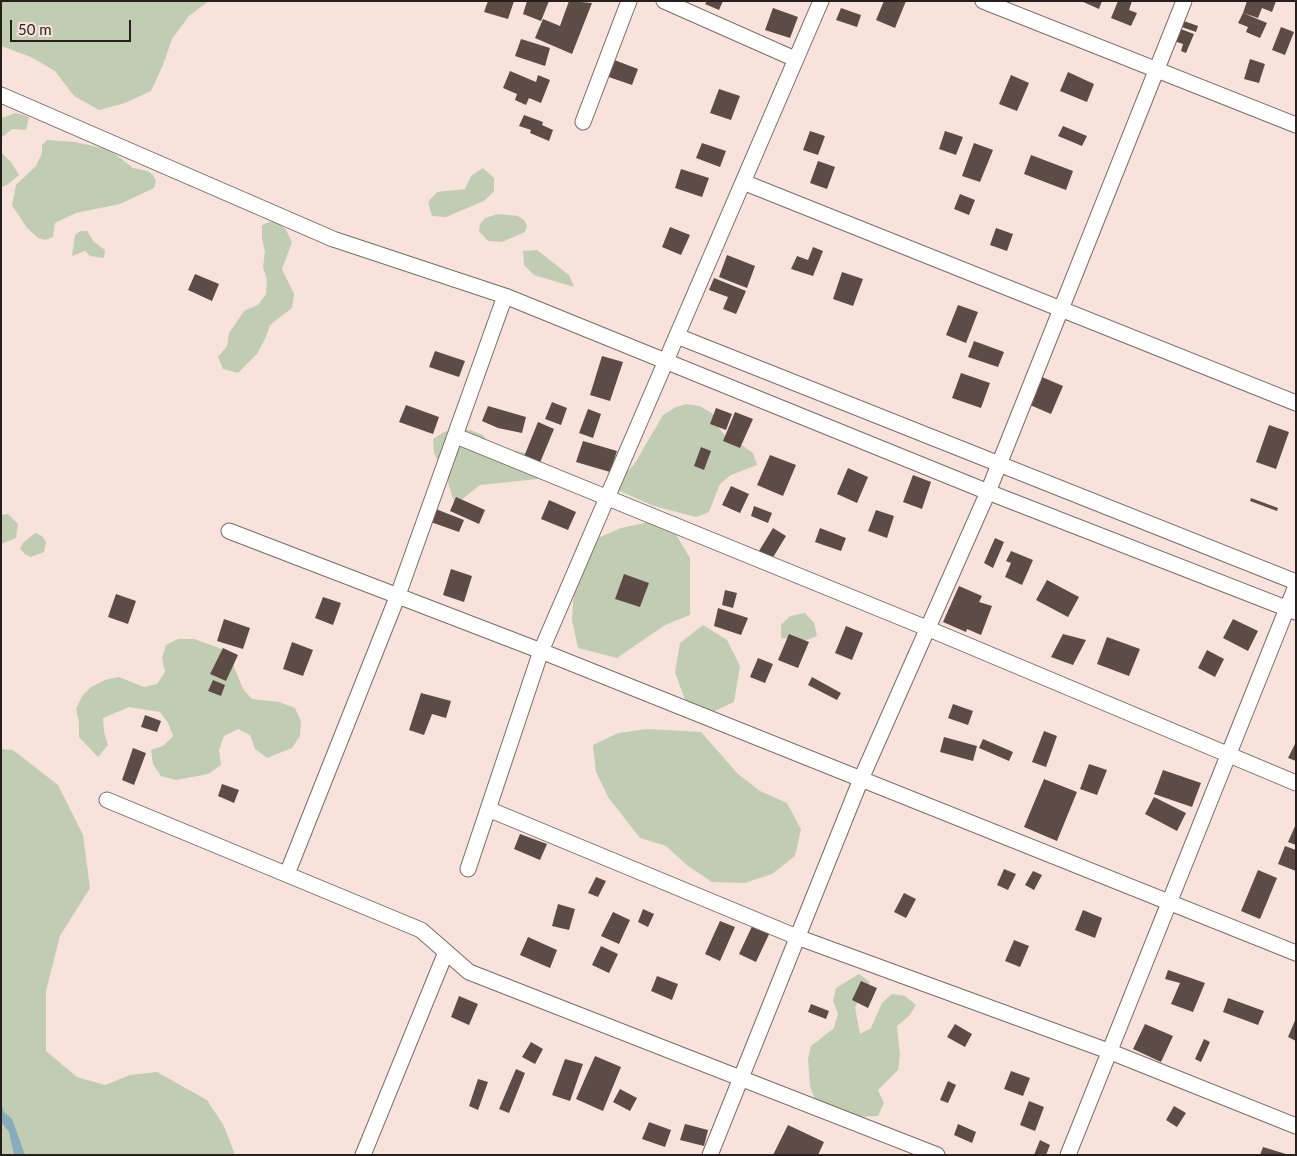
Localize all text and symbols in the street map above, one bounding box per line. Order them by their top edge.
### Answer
scale bar [12,10,134,42]
text: 50 m [18,20,52,38]

